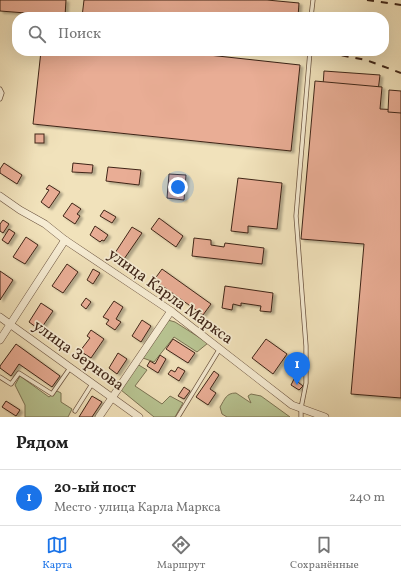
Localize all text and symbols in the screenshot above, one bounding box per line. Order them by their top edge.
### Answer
search box [12,12,389,56]
icon: search [26,23,48,45]
text: Поиск [58,24,101,45]
your location [168,177,188,197]
street label: улица Карла Маркса [103,244,237,350]
street label: улица Зернова [28,315,128,397]
pin: 1 [284,352,310,385]
text: Рядом [16,432,69,455]
text: 20-ый пост [54,478,136,499]
text: 1 [26,489,32,507]
text: 240 m [349,489,385,507]
text: Место · улица Карла Маркса [54,499,221,517]
tab: Карта [42,534,72,573]
tab: Маршрут [157,534,205,573]
tab: Сохранённые [290,534,359,573]

